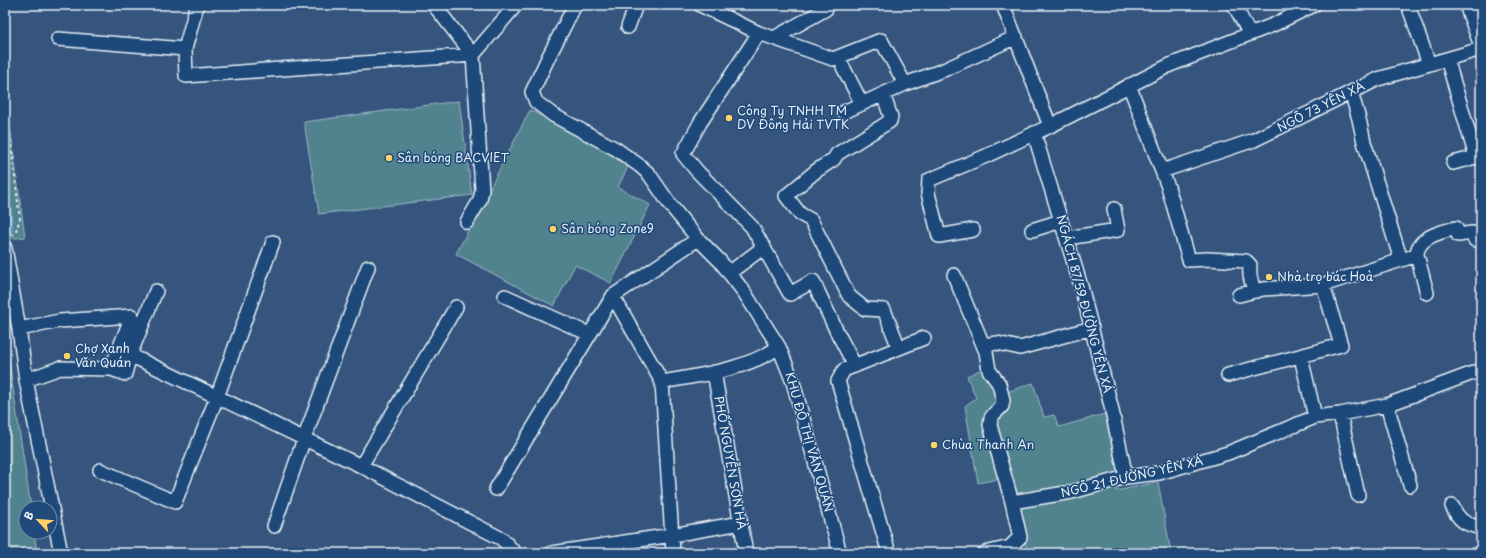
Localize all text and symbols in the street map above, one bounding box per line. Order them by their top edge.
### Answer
street label: NGÕ 73 YÊN XÁ [1274,76,1367,136]
place label: Công Ty TNHH TM DV Đông Hải TVTK [737,101,849,133]
marker: Công Ty TNHH TM DV Đông Hải TVTK [724,113,734,123]
place label: Sân bóng BACVIET [397,148,510,166]
marker: Sân bóng BACVIET [384,153,394,163]
street label: NGÁCH 87/59 ĐƯỜNG YÊN XÁ [1052,213,1117,395]
place label: Sân bóng Zone9 [561,219,654,237]
marker: Sân bóng Zone9 [548,224,558,234]
place label: Nhà trọ bác Hoà [1277,267,1374,285]
marker: Nhà trọ bác Hoà [1264,272,1274,282]
place label: Chợ Xanh Văn Quán [75,339,131,371]
marker: Chợ Xanh Văn Quán [62,351,72,361]
street label: KHU ĐÔ THỊ VĂN QUÁN [781,370,839,514]
street label: PHỐ NGUYỄN SƠN HÀ [710,394,753,531]
place label: Chùa Thanh An [942,435,1034,453]
marker: Chùa Thanh An [929,440,939,450]
street label: NGÕ 21 ĐƯỜNG YÊN XÁ [1059,451,1205,501]
north arrow [18,500,58,540]
text: B [19,508,38,523]

